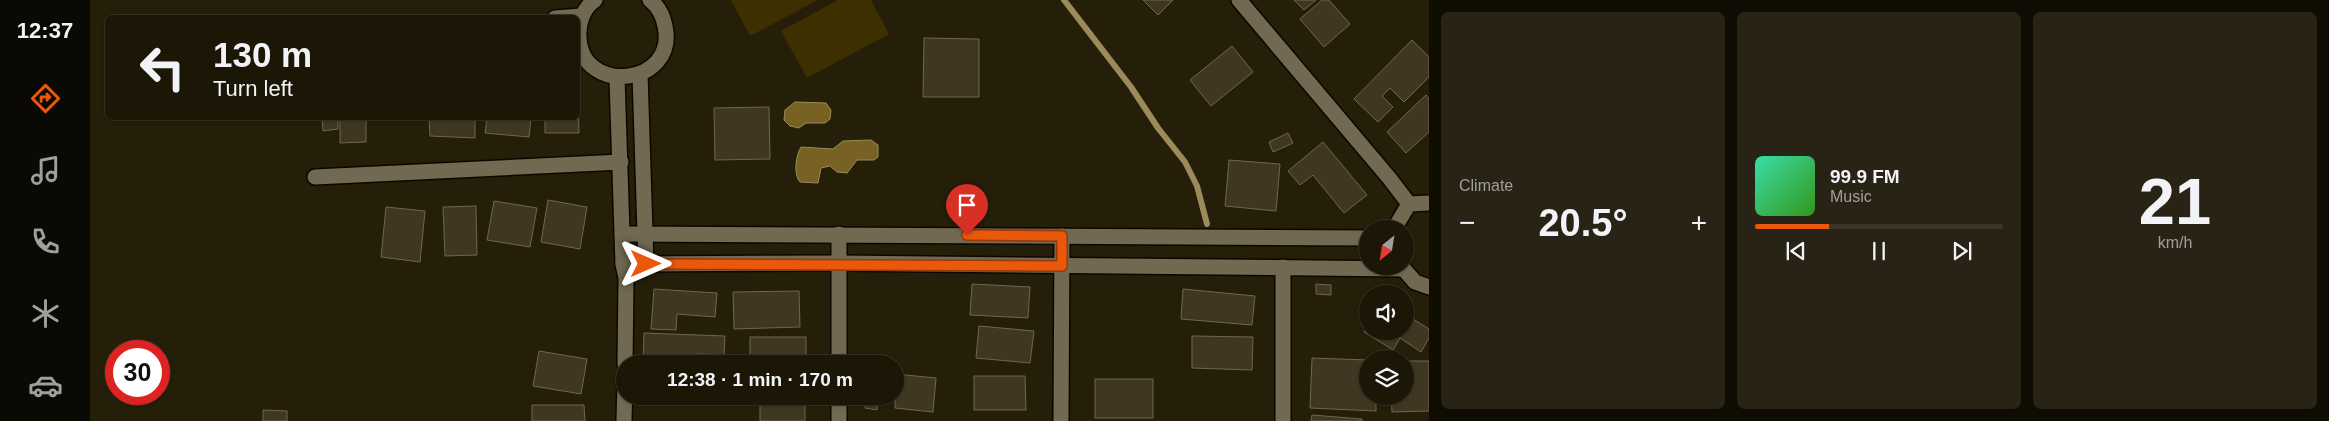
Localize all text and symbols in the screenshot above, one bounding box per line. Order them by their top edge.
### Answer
text: 12:37 [17,18,73,43]
icon: left [130,35,195,100]
text: 130 m [213,35,312,74]
text: Turn left [213,76,293,101]
icon: directions [28,81,63,116]
icon: music [28,153,63,188]
text: 21 [2139,165,2211,238]
text: 99.9 FM [1830,166,1900,187]
text: Climate [1459,177,1513,194]
pin [946,184,988,235]
text: Music [1830,188,1872,205]
icon: arrive [953,191,981,219]
text: 20.5° [1538,202,1628,244]
text: − [1459,207,1475,238]
text: + [1691,207,1707,238]
north arrow [1359,220,1414,275]
map controls [1359,220,1414,405]
icon: phone [28,224,63,259]
text: km/h [2158,234,2192,251]
position arrow [619,237,671,289]
icon: previous [1782,237,1810,265]
icon: pause [1865,237,1893,265]
icon: next [1948,237,1976,265]
button: sound [1359,285,1414,340]
icon: climate [28,296,63,331]
speed limit sign: 30 [105,340,170,405]
button: layers [1359,350,1414,405]
icon: car [28,368,63,403]
text: 12:38 · 1 min · 170 m [667,369,853,390]

